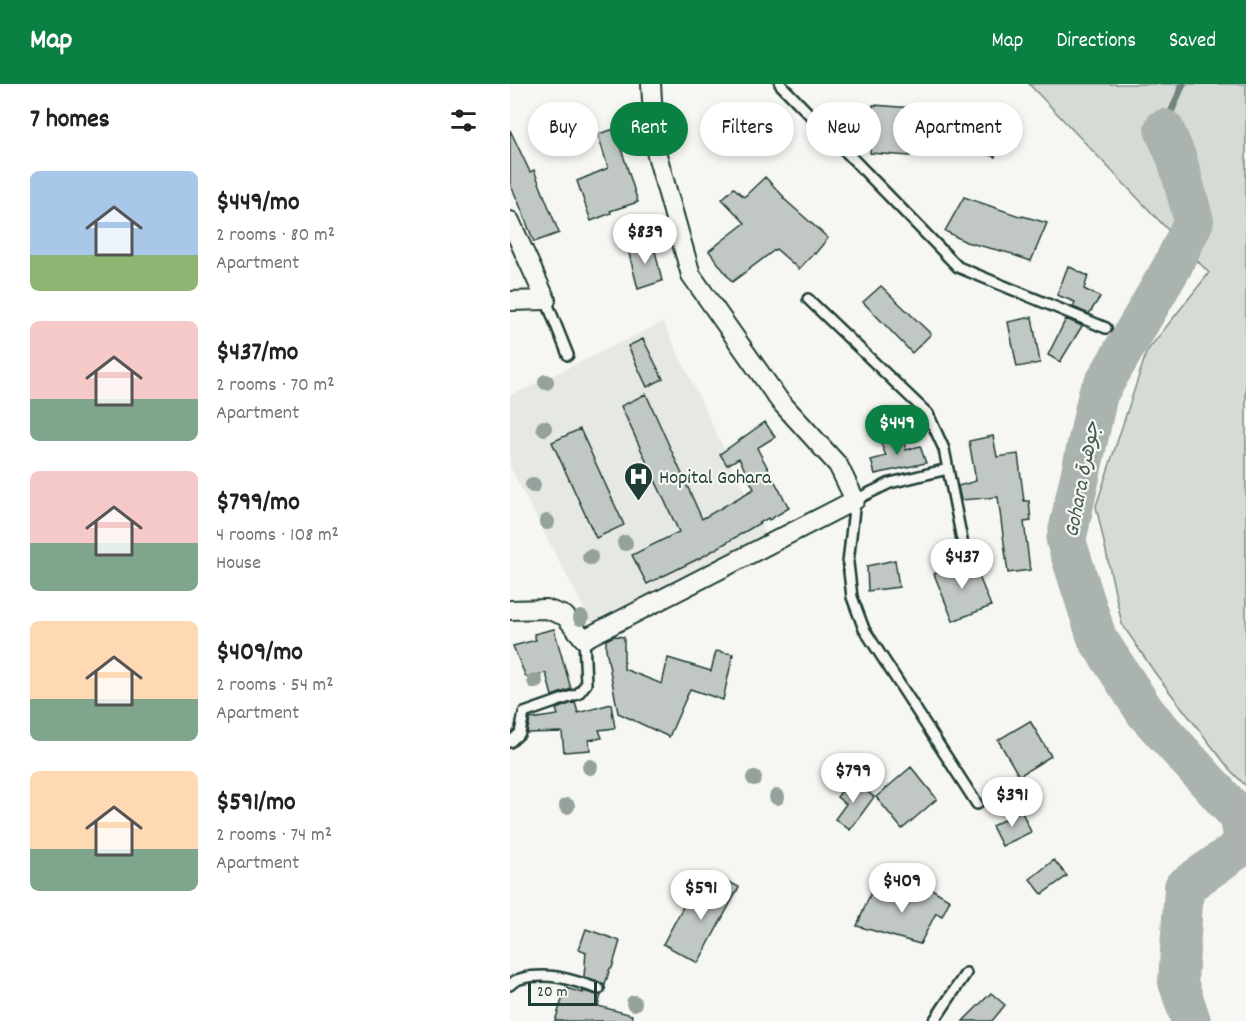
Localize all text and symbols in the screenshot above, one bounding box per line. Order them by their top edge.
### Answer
text: Map [30,22,72,62]
text: Map [992,27,1023,57]
text: Directions [1056,27,1136,57]
text: Saved [1169,27,1216,57]
text: 7 homes [30,102,110,139]
chip: Buy [528,102,598,156]
chip: Rent [610,102,688,156]
chip: Filters [700,102,794,156]
chip: New [806,102,881,156]
chip: Apartment [893,102,1023,156]
icon: filters [447,104,480,137]
text: $449/mo [216,185,300,222]
icon: home [78,195,150,267]
pin: $839 [609,214,681,265]
text: $839 [627,219,663,247]
text: 2 rooms · 80 m² [216,222,335,250]
text: Apartment [216,250,299,278]
text: $437/mo [216,335,298,372]
icon: home [78,345,150,417]
text: 2 rooms · 70 m² [216,372,335,400]
text: Apartment [216,400,299,428]
pin: $449 [861,405,933,456]
text: $449 [879,410,915,438]
water label: Gohara جوهرة [1058,418,1110,540]
hospital icon: Hopital Gohara [622,460,654,502]
place label: Hopital Gohara [659,465,772,493]
text: $799/mo [216,485,300,522]
icon: home [78,495,150,567]
text: 4 rooms · 108 m² [216,522,339,550]
pin: $437 [926,539,998,590]
text: $437 [945,544,979,572]
text: House [216,550,261,578]
text: $409/mo [216,635,303,672]
icon: home [78,645,150,717]
text: 2 rooms · 54 m² [216,672,334,700]
text: Apartment [216,700,299,728]
pin: $799 [817,753,889,804]
text: $799 [835,758,871,786]
pin: $391 [976,777,1048,828]
text: $391 [996,782,1028,810]
text: $591/mo [216,785,296,822]
icon: home [78,795,150,867]
text: 2 rooms · 74 m² [216,822,332,850]
text: Apartment [216,850,299,878]
pin: $409 [866,863,938,914]
text: $409 [883,868,921,896]
pin: $591 [665,870,737,921]
text: $591 [685,875,717,903]
scale bar [528,979,597,1006]
text: 20 m [537,981,567,1004]

